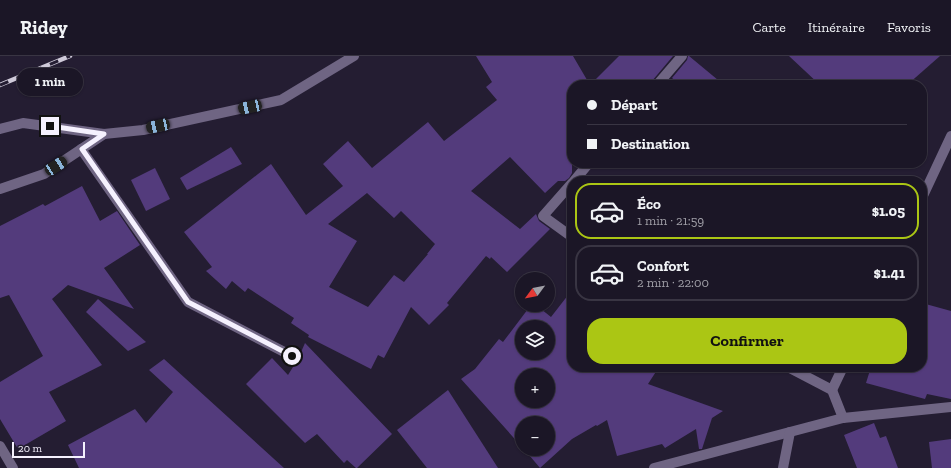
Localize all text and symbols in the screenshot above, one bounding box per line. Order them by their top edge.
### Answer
text: Ridey [20,16,68,39]
text: Carte [752,19,786,36]
text: Itinéraire [808,19,865,36]
text: Favoris [887,19,931,36]
callout: 1 min [17,68,83,96]
text: 1 min [35,74,65,89]
text: Départ [611,96,657,114]
car [237,99,263,115]
route end [41,117,59,135]
car [145,118,171,134]
text: Destination [611,135,690,153]
car [43,154,69,178]
icon: car [589,193,625,229]
text: Éco [637,195,661,213]
text: $1.05 [872,202,905,220]
text: 1 min · 21:59 [637,213,704,228]
icon: car [589,255,625,291]
text: Confort [637,257,689,275]
text: $1.41 [874,264,905,282]
north arrow [515,272,555,312]
map controls [515,272,555,456]
text: 2 min · 22:00 [637,275,709,290]
button: Confirmer [587,318,907,364]
button: layers [515,320,555,360]
route start [283,347,301,365]
button: + [515,368,555,408]
button: − [515,416,555,456]
scale bar [12,440,85,459]
text: 20 m [18,442,42,455]

